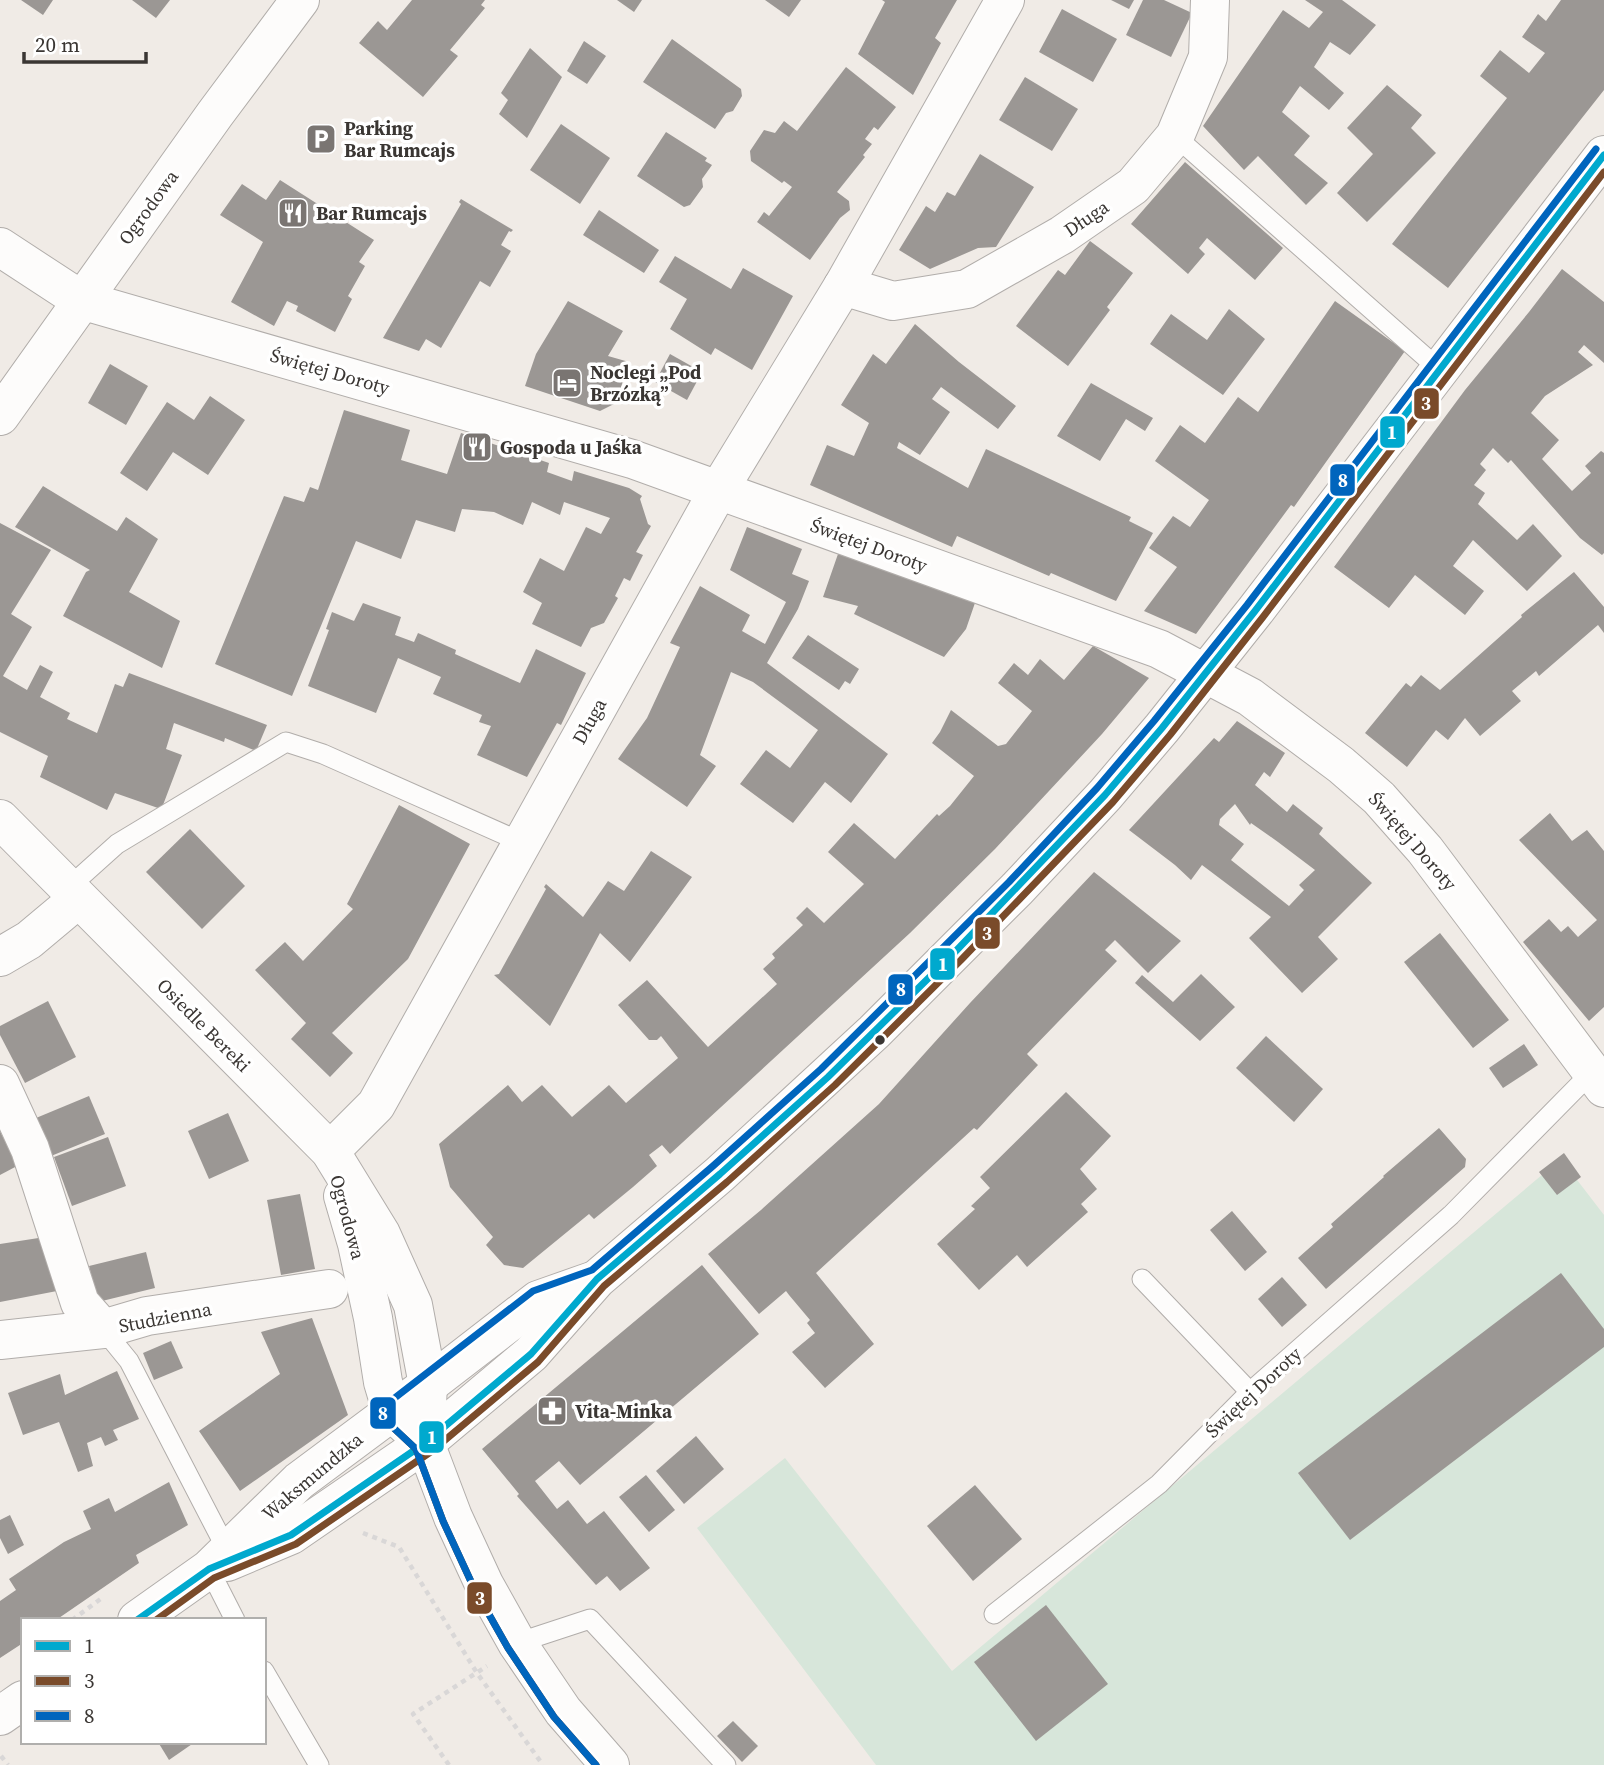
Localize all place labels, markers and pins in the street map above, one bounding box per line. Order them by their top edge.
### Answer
place label: Parking Bar Rumcajs [344,115,455,163]
parking icon: Parking Bar Rumcajs [304,122,338,156]
restaurant icon: Bar Rumcajs [276,196,310,230]
place label: Bar Rumcajs [316,200,427,226]
place label: Noclegi „Pod Brzózką” [590,359,701,407]
hotel icon: Noclegi „Pod Brzózką” [550,366,584,400]
restaurant icon: Gospoda u Jaśka [460,430,494,464]
place label: Gospoda u Jaśka [500,434,643,460]
unlabelled marker [873,1033,887,1047]
pharmacy icon: Vita-Minka [535,1394,569,1428]
place label: Vita-Minka [575,1398,673,1424]

